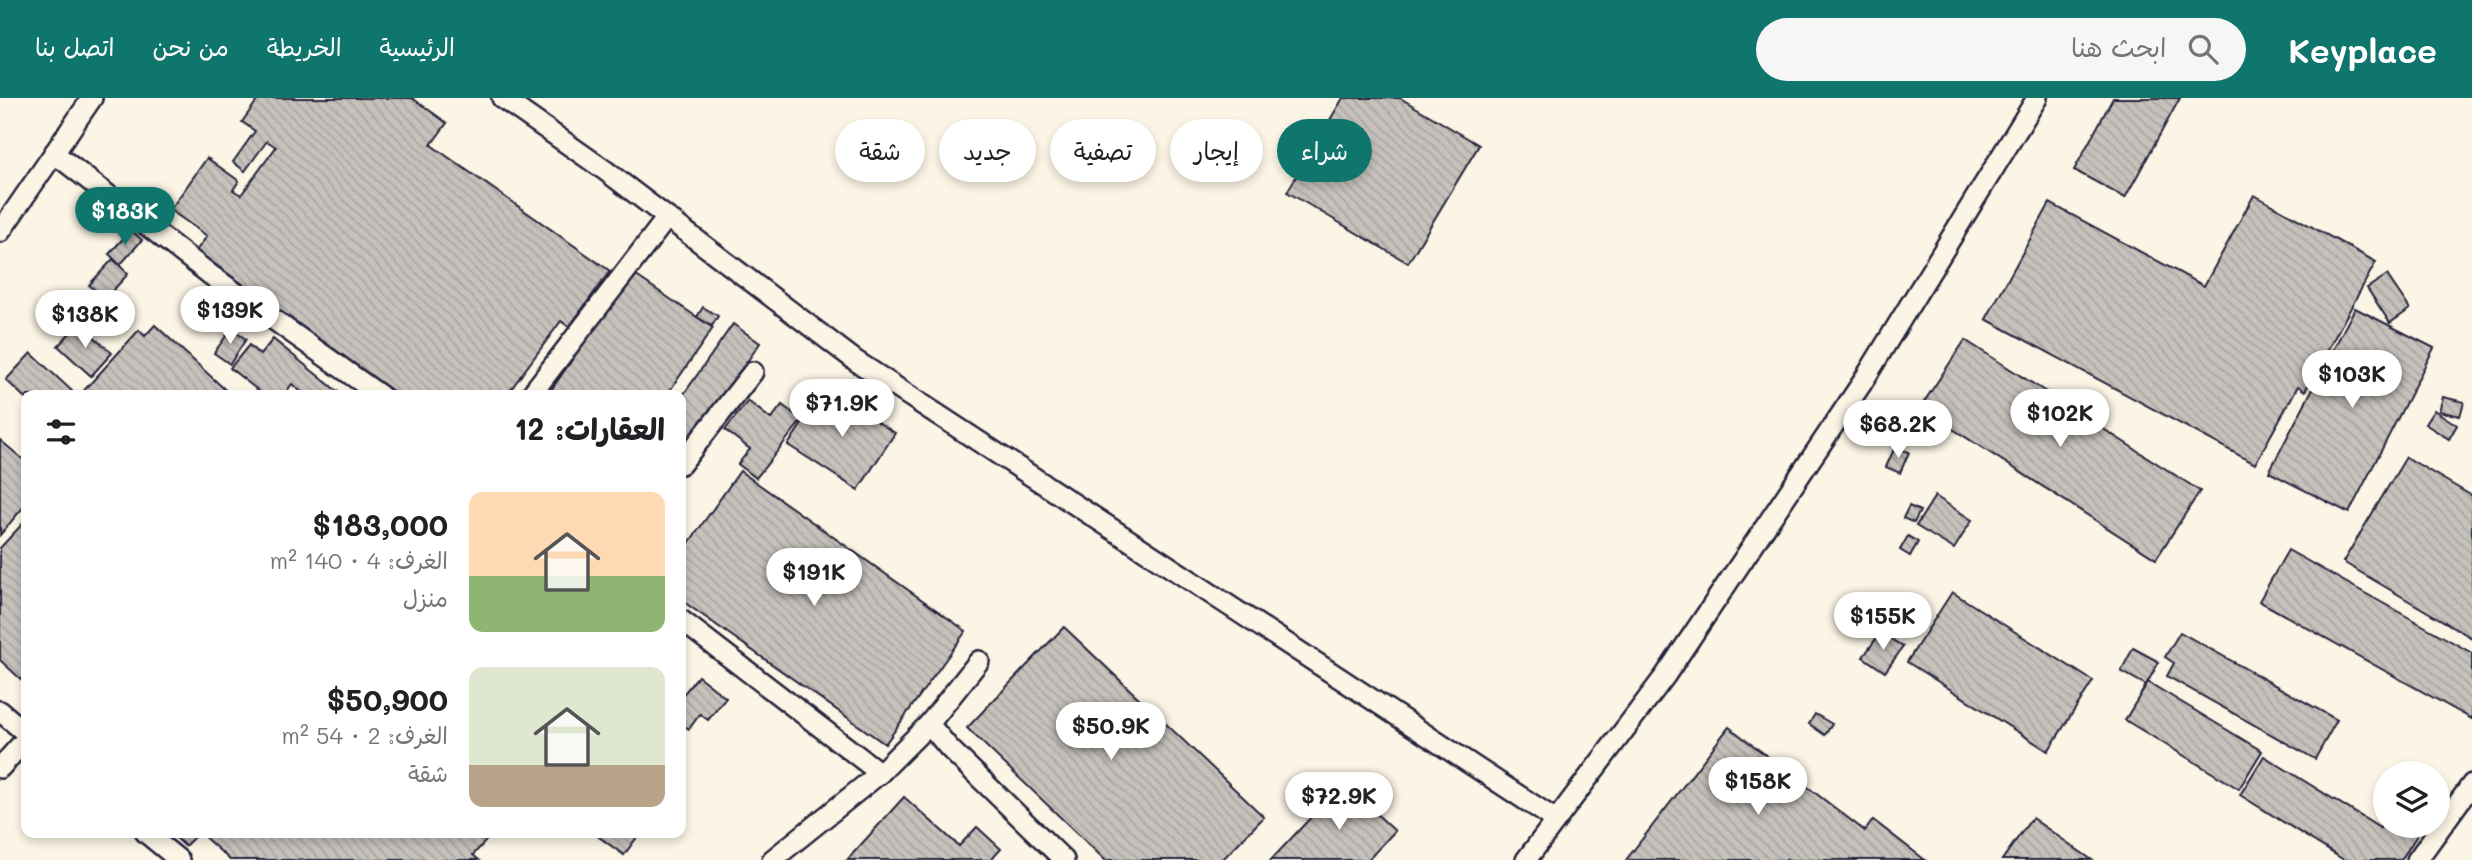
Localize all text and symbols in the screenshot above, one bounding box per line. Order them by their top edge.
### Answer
search box [1756,18,2246,81]
text: Keyplace [2288,28,2437,71]
text: ابحث هنا [2071,30,2166,64]
icon: search [2184,30,2222,68]
text: اتصل بنا [35,31,114,62]
text: من نحن [152,31,229,62]
text: الخريطة [267,31,342,62]
text: الرئيسية [380,31,455,62]
chip: شقة [835,119,925,182]
chip: جديد [939,119,1036,182]
chip: تصفية [1050,119,1156,182]
chip: إيجار [1170,119,1263,182]
chip: شراء [1277,119,1372,182]
pin: $183K [76,188,174,247]
text: $183K [91,195,159,225]
pin: $139K [181,286,279,346]
pin: $138K [36,290,134,350]
text: $139K [196,294,264,324]
text: $138K [51,298,119,328]
pin: $103K [2303,350,2401,410]
text: $103K [2318,358,2386,388]
pin: $71.9K [785,380,899,439]
text: $71.9K [805,387,879,417]
pin: $102K [2011,390,2109,449]
text: $102K [2026,397,2094,427]
pin: $68.2K [1841,400,1955,460]
text: العقارات: 12 [514,408,665,448]
text: $68.2K [1859,408,1937,438]
icon: filters [42,413,80,451]
text: $183,000 [312,504,448,544]
icon: home [525,520,609,604]
text: الغرف: 4 · 140 m² [270,545,448,575]
pin: $191K [765,548,863,608]
text: $191K [782,556,846,586]
text: منزل [403,583,448,613]
pin: $155K [1834,592,1932,652]
text: $155K [1850,600,1916,630]
text: $50,900 [327,679,448,719]
icon: home [525,695,609,779]
pin: $50.9K [1054,702,1168,762]
text: $50.9K [1072,710,1150,740]
text: الغرف: 2 · 54 m² [282,720,448,750]
text: شقة [408,758,448,788]
pin: $158K [1709,758,1807,817]
map controls [2373,761,2450,838]
button: layers [2373,761,2450,838]
text: $158K [1724,765,1792,795]
pin: $72.9K [1282,772,1396,832]
text: $72.9K [1301,780,1377,810]

